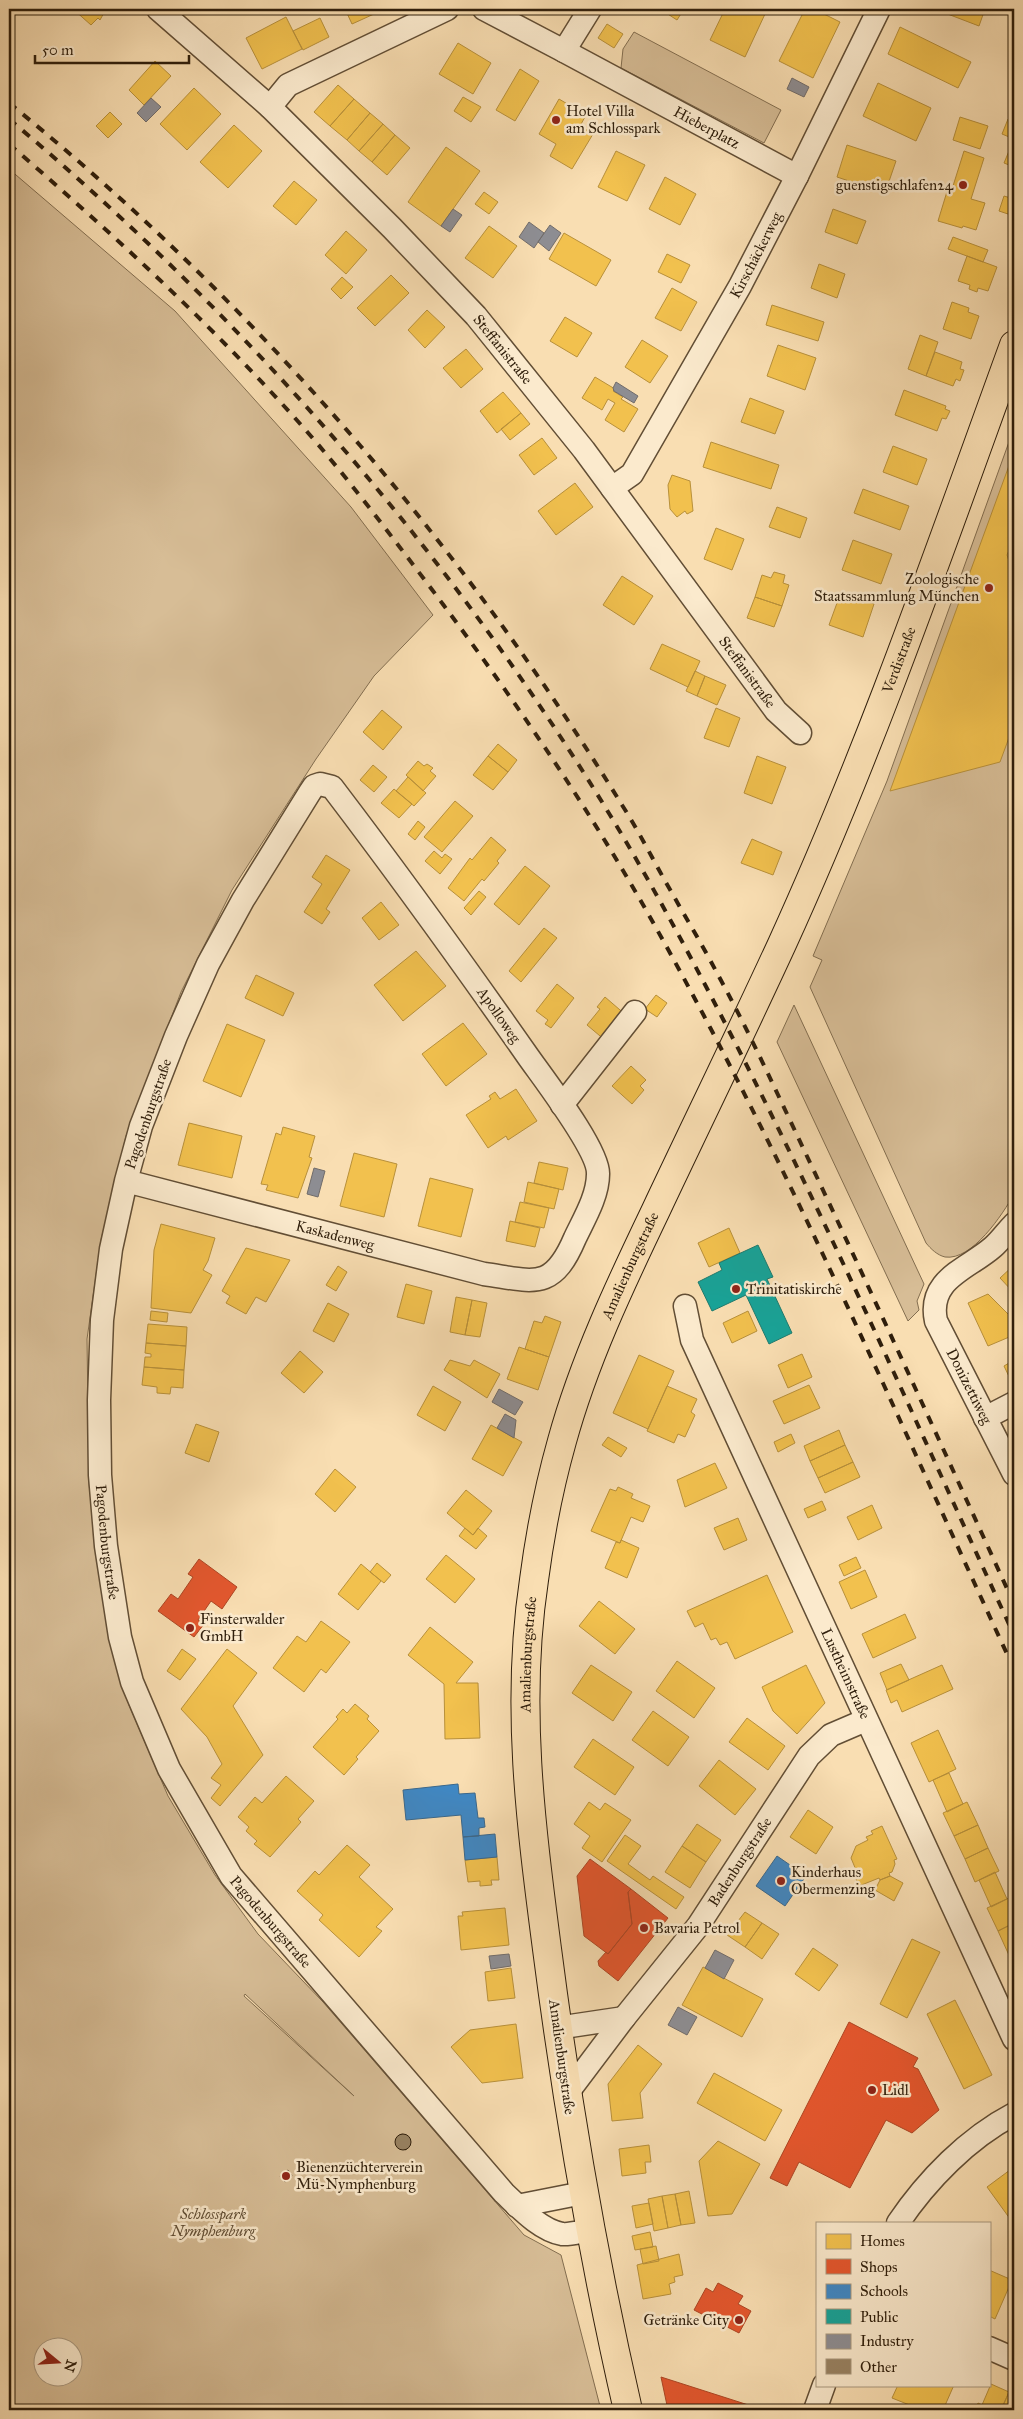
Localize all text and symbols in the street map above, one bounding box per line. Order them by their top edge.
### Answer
scale bar [35,32,189,64]
text: 50 m [42,41,74,59]
place label: Hotel Villa am Schlosspark [566,102,660,137]
street label: Hieberplatz [671,103,743,153]
marker: Hotel Villa am Schlosspark [550,114,562,126]
place label: guenstigschlafen24 [836,176,954,194]
marker: guenstigschlafen24 [957,179,969,191]
street label: Kirschäckerweg [726,208,786,302]
street label: Steffanistraße [469,311,536,388]
place label: Zoologische Staatssammlung München [814,570,979,605]
marker: Zoologische Staatssammlung München [983,582,995,594]
street label: Verdistraße [878,624,920,697]
street label: Steffanistraße [715,633,780,711]
street label: Apolloweg [473,983,525,1047]
street label: Pagodenburgstraße [121,1056,175,1172]
street label: Amalienburgstraße [597,1209,663,1323]
street label: Kaskadenweg [294,1216,377,1254]
place label: Trinitatiskirche [746,1280,842,1298]
marker: Trinitatiskirche [730,1283,742,1295]
street label: Donizettiweg [942,1345,996,1428]
street label: Pagodenburgstraße [92,1484,123,1601]
street label: Amalienburgstraße [516,1595,541,1714]
place label: Finsterwalder GmbH [200,1610,285,1645]
marker: Finsterwalder GmbH [184,1622,196,1634]
street label: Lustheimstraße [817,1625,874,1722]
street label: Badenburgstraße [704,1814,775,1910]
place label: Kinderhaus Obermenzing [791,1863,876,1898]
street label: Pagodenburgstraße [226,1872,315,1972]
marker: Kinderhaus Obermenzing [775,1875,787,1887]
place label: Bavaria Petrol [654,1919,741,1937]
marker: Bavaria Petrol [638,1922,650,1934]
street label: Amalienburgstraße [545,1997,579,2116]
place label: Lidl [882,2081,910,2099]
marker: Lidl [866,2084,878,2096]
place label: Bienenzüchterverein Mü-Nymphenburg [296,2158,423,2193]
marker: Bienenzüchterverein Mü-Nymphenburg [280,2170,292,2182]
park label: Schlosspark Nymphenburg [170,2205,256,2241]
legend [816,2222,990,2386]
text: Homes [860,2232,905,2250]
text: Shops [860,2258,898,2276]
text: Schools [860,2282,908,2300]
text: Public [860,2308,898,2326]
place label: Getränke City [643,2311,730,2329]
marker: Getränke City [733,2314,745,2326]
text: Industry [860,2332,914,2350]
north arrow [32,2336,82,2386]
text: N [60,2358,80,2374]
text: Other [860,2358,897,2376]

